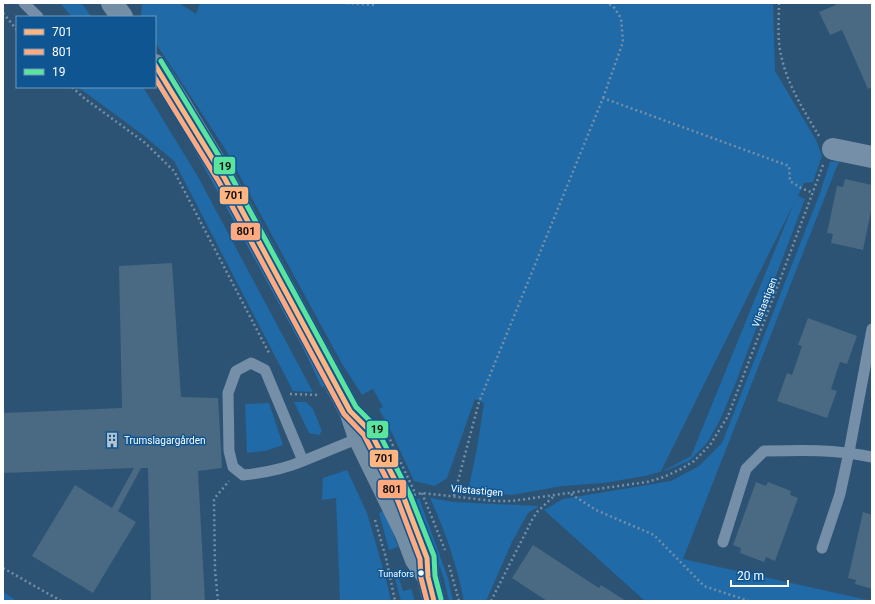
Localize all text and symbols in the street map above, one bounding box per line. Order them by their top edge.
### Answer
legend [16,16,156,88]
text: 701 [52,25,72,39]
text: 801 [52,45,72,59]
text: 19 [52,65,66,79]
line badge: 19 [213,156,236,175]
text: 19 [219,160,231,173]
line badge: 701 [219,186,249,205]
text: 701 [225,189,243,202]
line badge: 801 [230,222,261,241]
text: 801 [237,225,255,238]
street label: Vilstastigen [750,276,779,329]
line badge: 19 [366,420,389,439]
text: 19 [371,423,383,436]
building icon: Trumslagargården [103,431,121,449]
place label: Trumslagargården [124,435,205,446]
line badge: 701 [369,449,399,468]
text: 701 [375,452,393,465]
line badge: 801 [377,479,407,499]
text: 801 [383,483,401,496]
street label: Vilstastigen [450,483,504,498]
scale bar [731,562,788,588]
marker: Tunafors [416,568,426,578]
place label: Tunafors [378,569,414,579]
text: 20 m [737,569,764,583]

